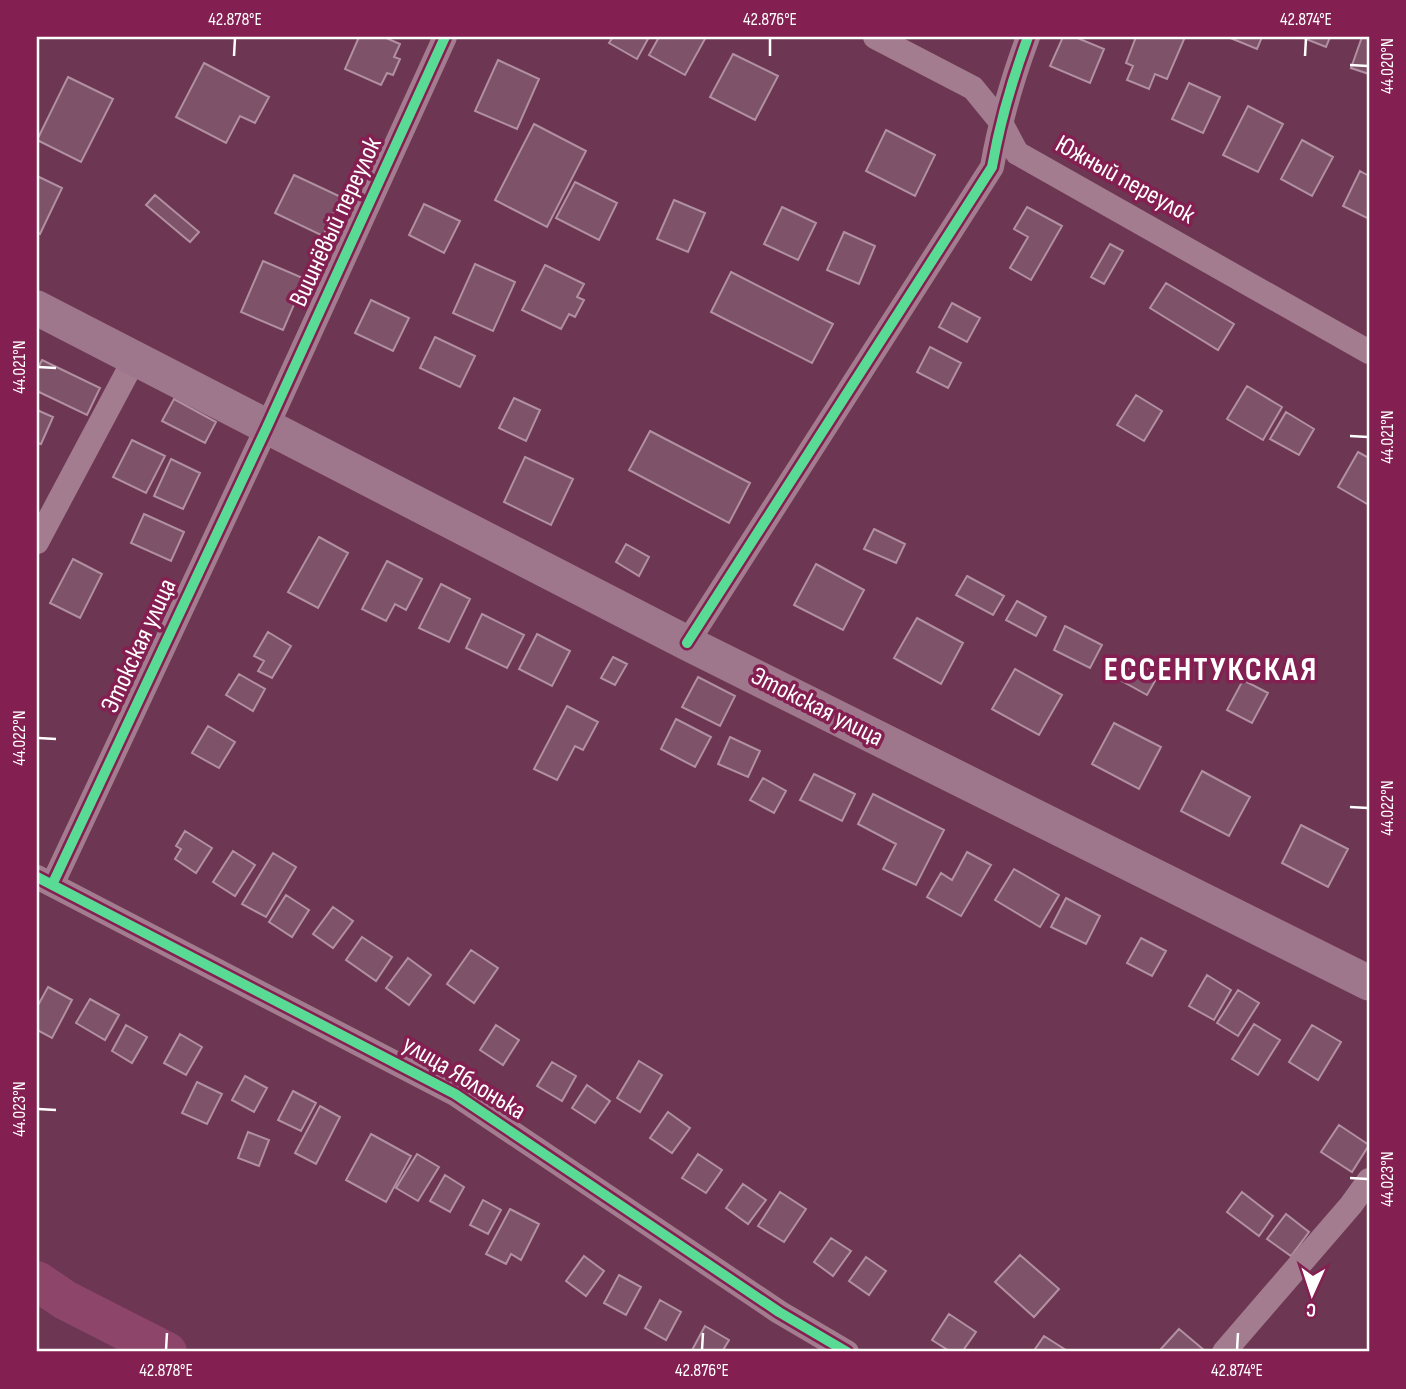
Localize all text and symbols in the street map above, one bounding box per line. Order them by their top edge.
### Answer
text: 42.878°E [208,9,262,30]
text: 42.876°E [743,9,797,30]
text: 42.874°E [1280,9,1332,30]
text: 44.020°N [1377,38,1398,94]
street label: Южный переулок [1050,129,1200,231]
street label: Вишнёвый переулок [283,132,389,312]
text: 44.021°N [9,340,30,394]
text: 44.021°N [1377,410,1398,464]
street label: Этокская улица [94,574,184,718]
district label: ЕССЕНТУКСКАЯ [1104,650,1318,690]
street label: Этокская улица [746,660,888,754]
text: 44.022°N [9,710,30,766]
text: 44.022°N [1377,780,1398,836]
street label: улица Яблонька [397,1029,531,1127]
text: 44.023°N [9,1081,30,1137]
text: 44.023°N [1377,1151,1398,1207]
north arrow [1276,1260,1346,1330]
text: С [1305,1298,1317,1321]
text: 42.878°E [139,1360,193,1381]
text: 42.876°E [675,1360,729,1381]
text: 42.874°E [1211,1360,1263,1381]

